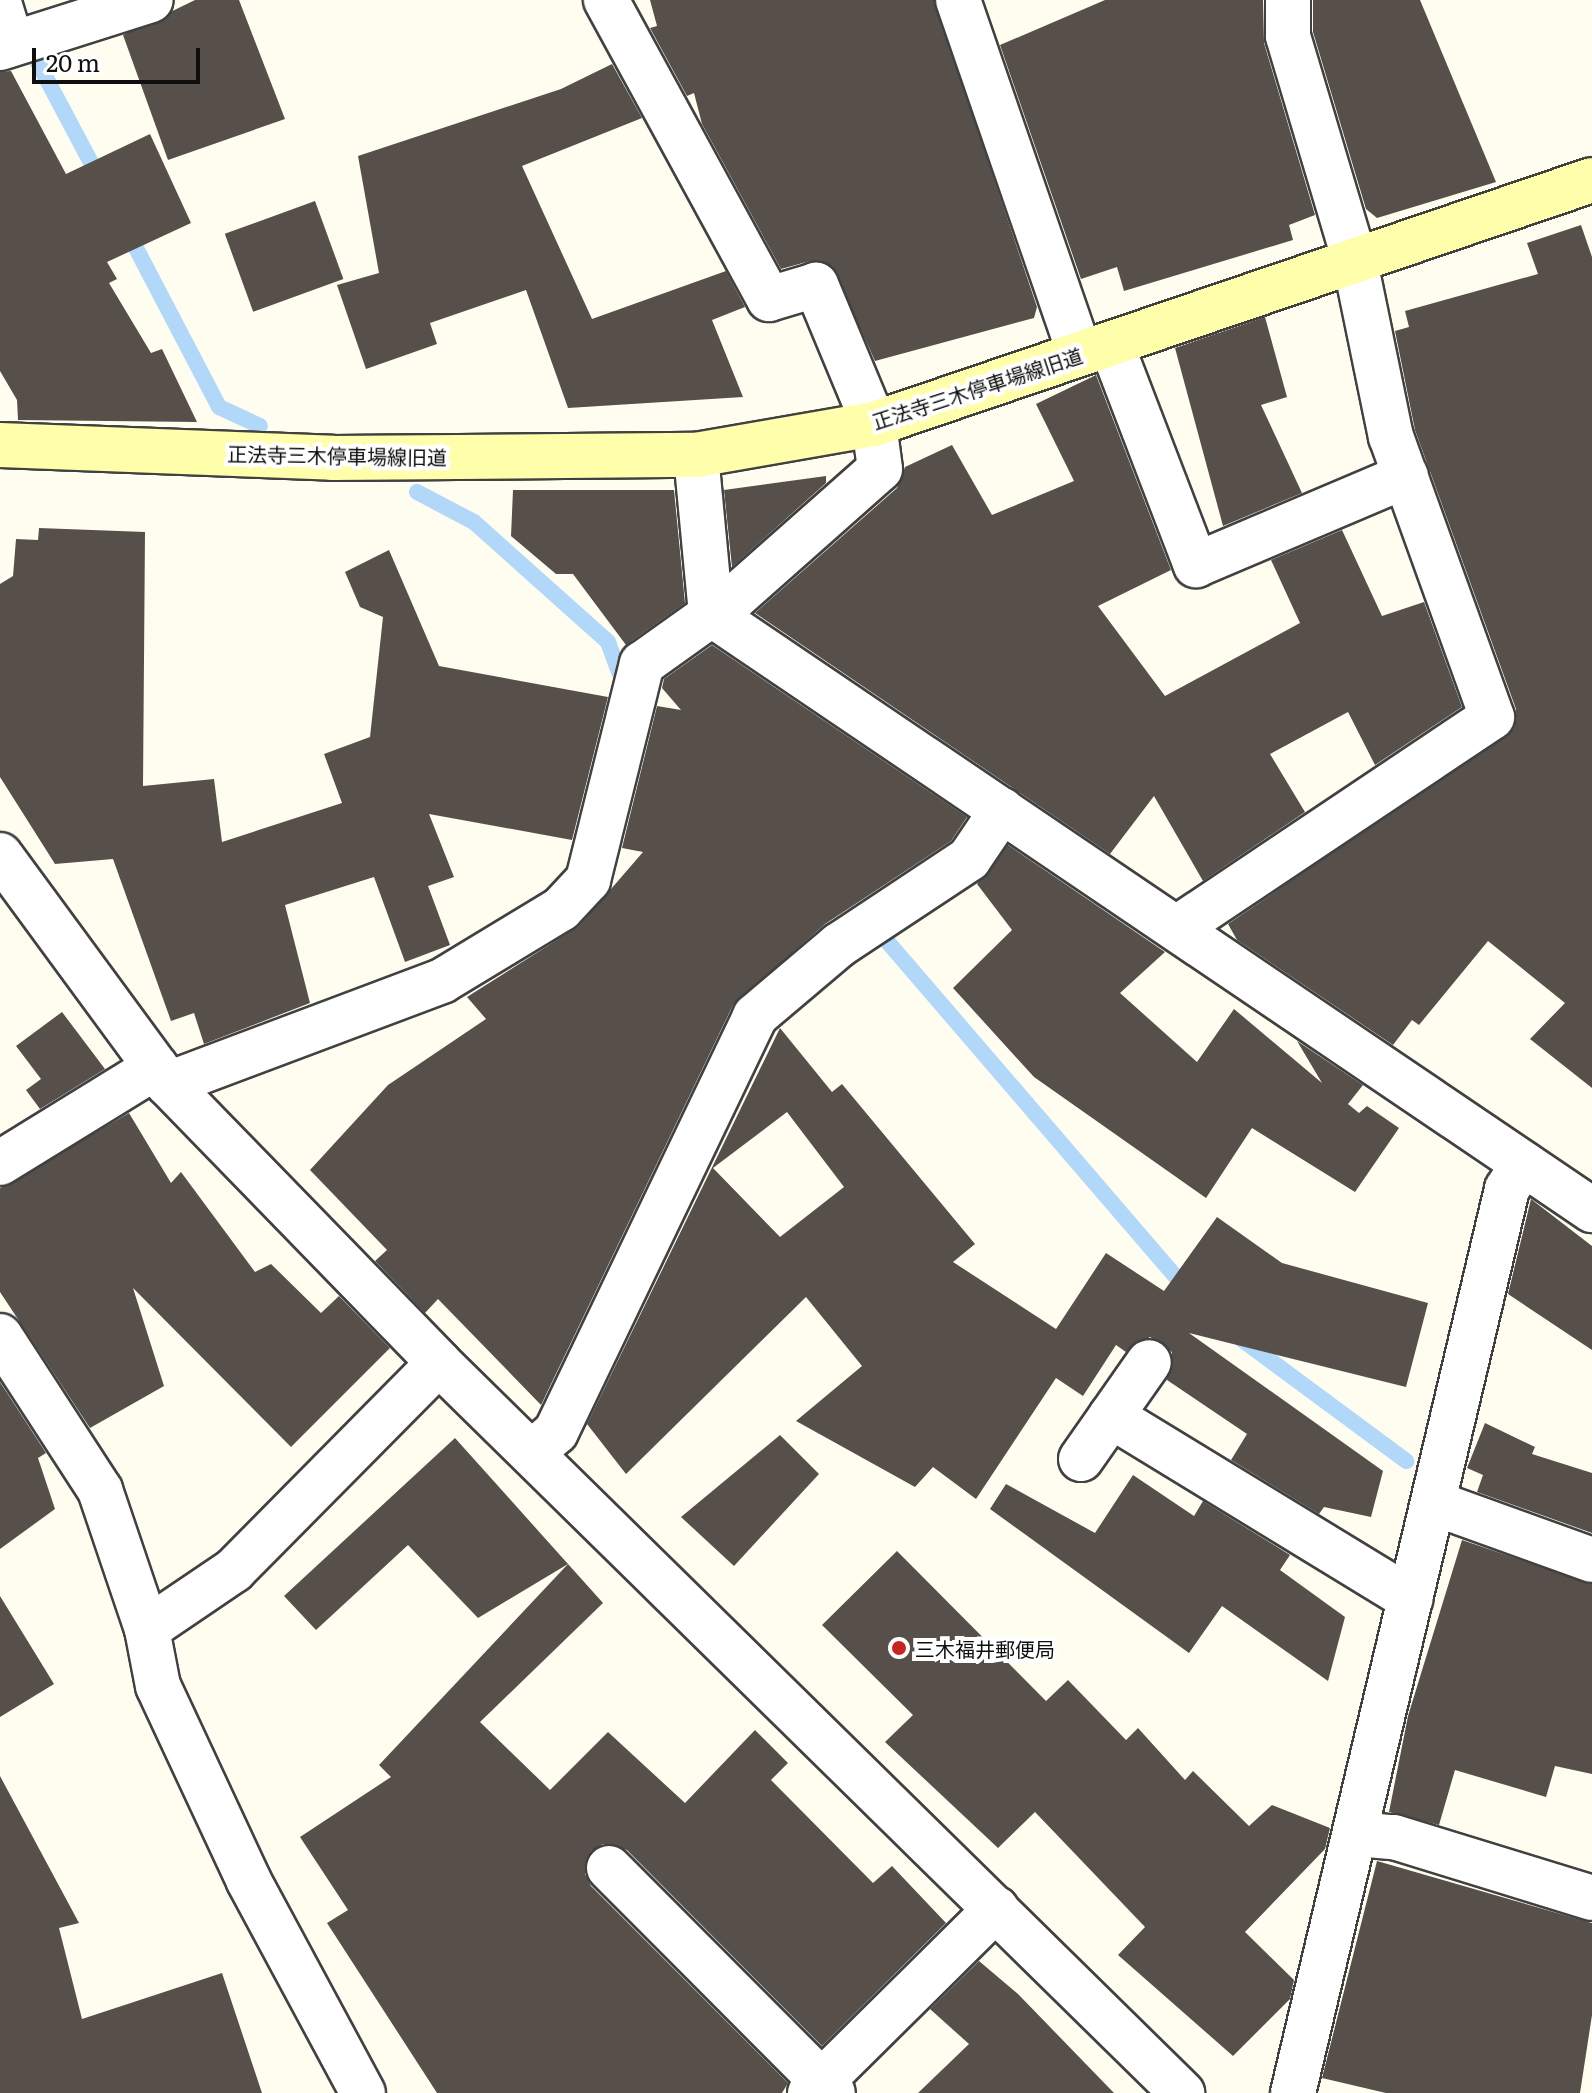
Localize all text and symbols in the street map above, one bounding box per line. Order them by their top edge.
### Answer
scale bar [36,32,204,82]
text: 20 m [46,44,100,79]
street label: 正法寺三木停車場線旧道 [869,343,1085,433]
street label: 正法寺三木停車場線旧道 [227,441,447,469]
place label: 三木福井郵便局 [915,1636,1055,1660]
marker: 三木福井郵便局 [890,1639,908,1657]

